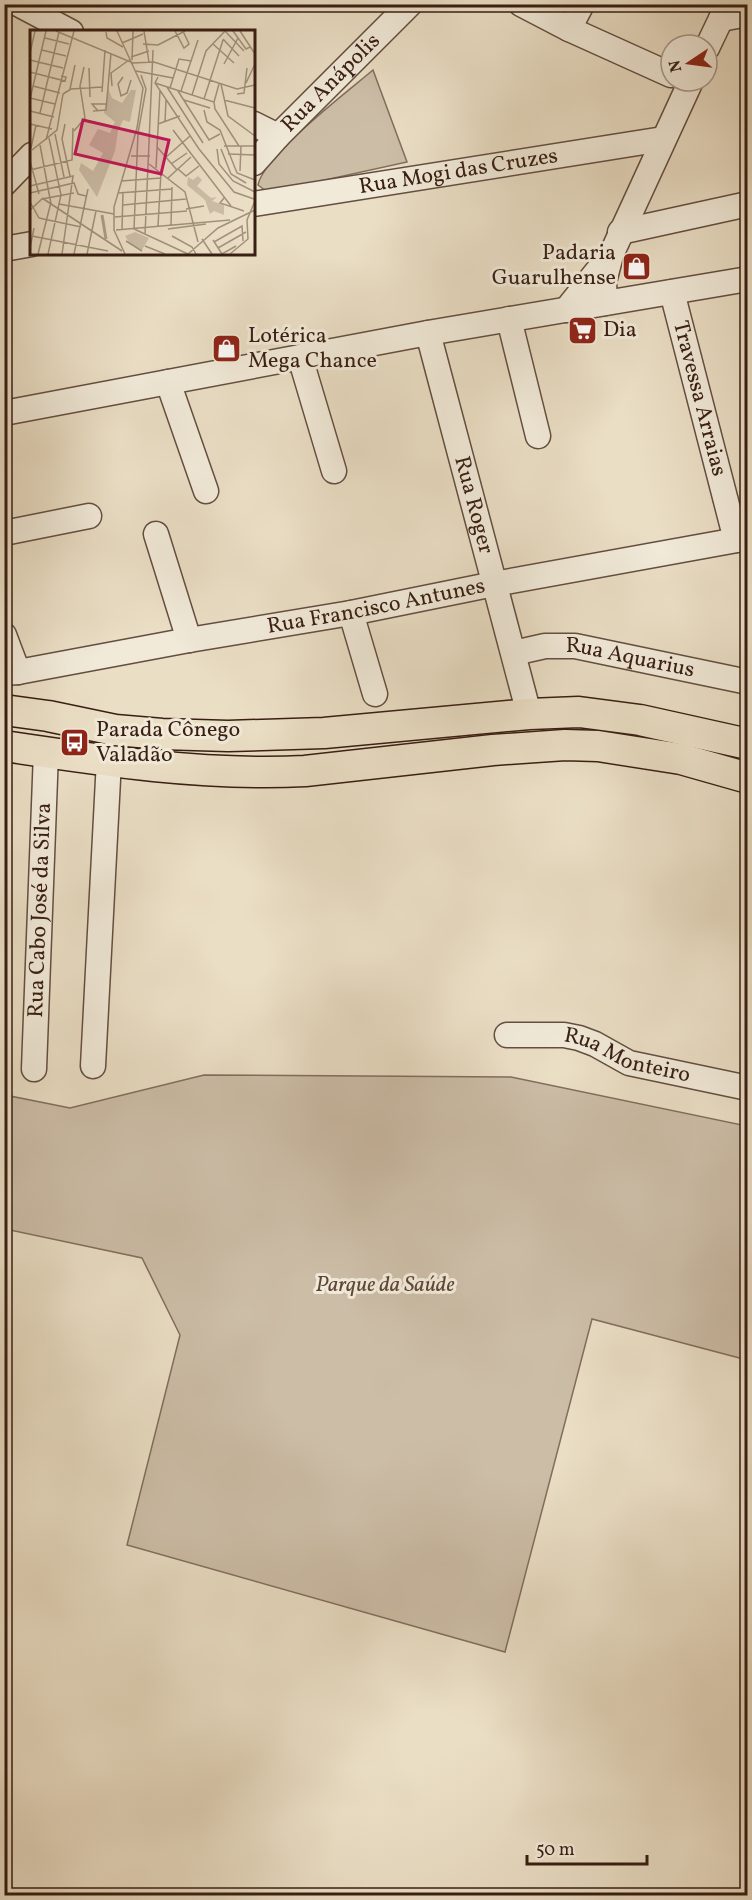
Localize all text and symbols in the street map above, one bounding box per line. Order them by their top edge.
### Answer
street label: Rua Anápolis [274,26,388,140]
inset map [30,30,255,255]
north arrow [659,33,719,93]
text: N [664,57,688,74]
street label: Rua Mogi das Cruzes [357,140,560,203]
place label: Padaria Guarulhense [492,238,616,294]
shop icon: Padaria Guarulhense [621,250,653,282]
supermarket icon: Dia [566,314,598,346]
place label: Dia [603,315,637,346]
street label: Travessa Arraias [665,317,734,480]
place label: Lotérica Mega Chance [248,321,377,377]
shop icon: Lotérica Mega Chance [211,333,243,365]
street label: Rua Roger [446,453,501,557]
street label: Rua Francisco Antunes [265,571,488,642]
street label: Rua Aquarius [566,631,697,686]
place label: Parada Cônego Valadão [96,715,240,771]
bus stop icon: Parada Cônego Valadão [59,727,91,759]
street label: Rua Cabo José da Silva [20,802,60,1018]
street label: Rua Monteiro [561,1020,693,1091]
park label: Parque da Saúde [316,1270,455,1301]
scale bar [527,1828,647,1866]
text: 50 m [536,1838,575,1863]

